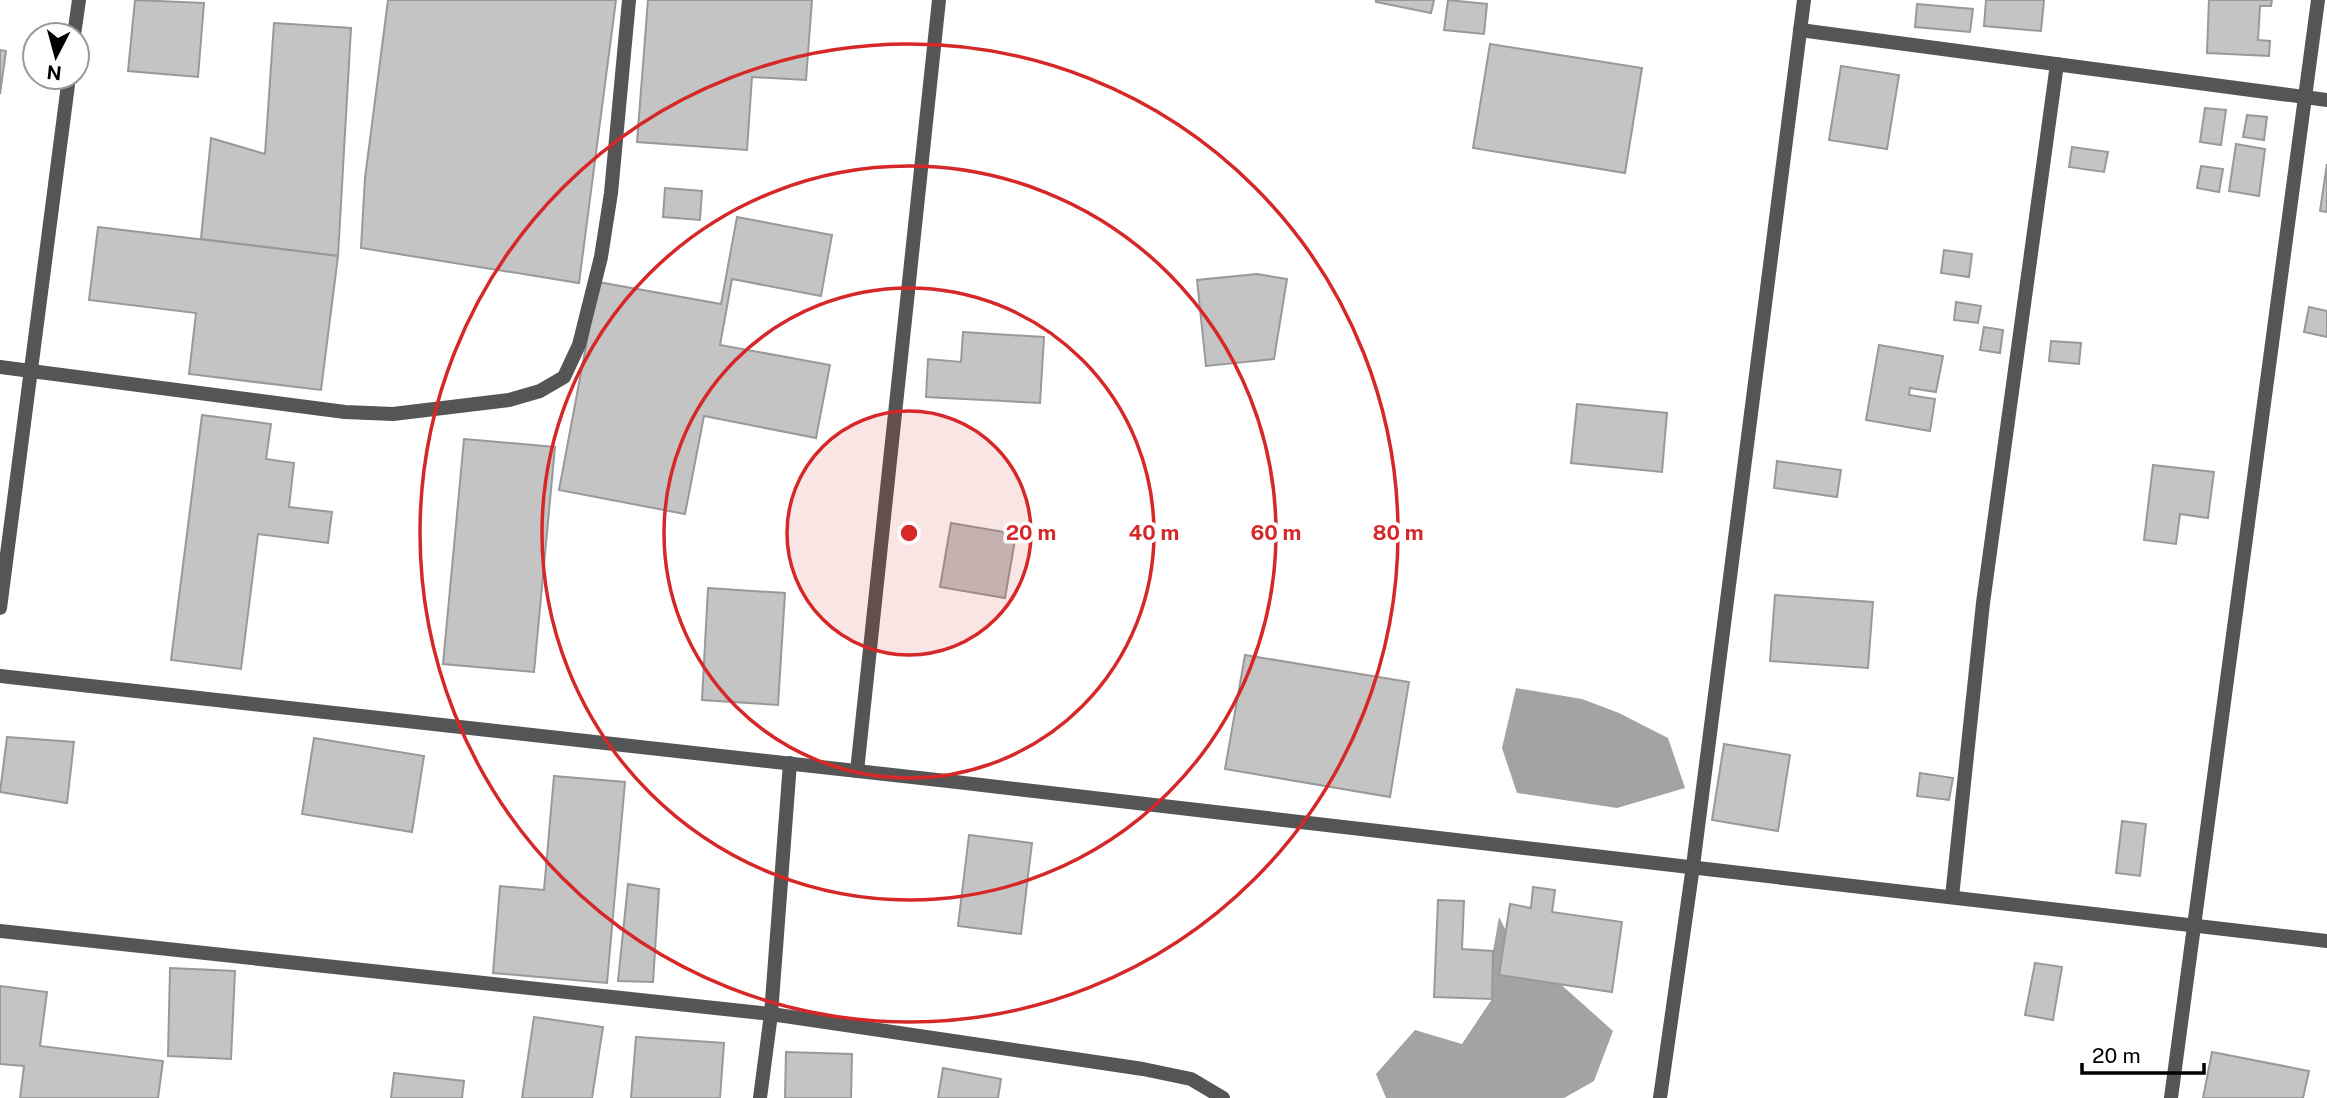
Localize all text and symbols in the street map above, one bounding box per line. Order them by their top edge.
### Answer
north arrow [21,21,91,91]
text: N [46,61,63,85]
text: 20 m [1006,520,1056,545]
text: 40 m [1129,520,1179,545]
text: 60 m [1251,520,1301,545]
text: 80 m [1372,520,1424,545]
centre of rings [897,521,921,545]
scale bar [2082,1032,2204,1076]
text: 20 m [2092,1043,2141,1068]

